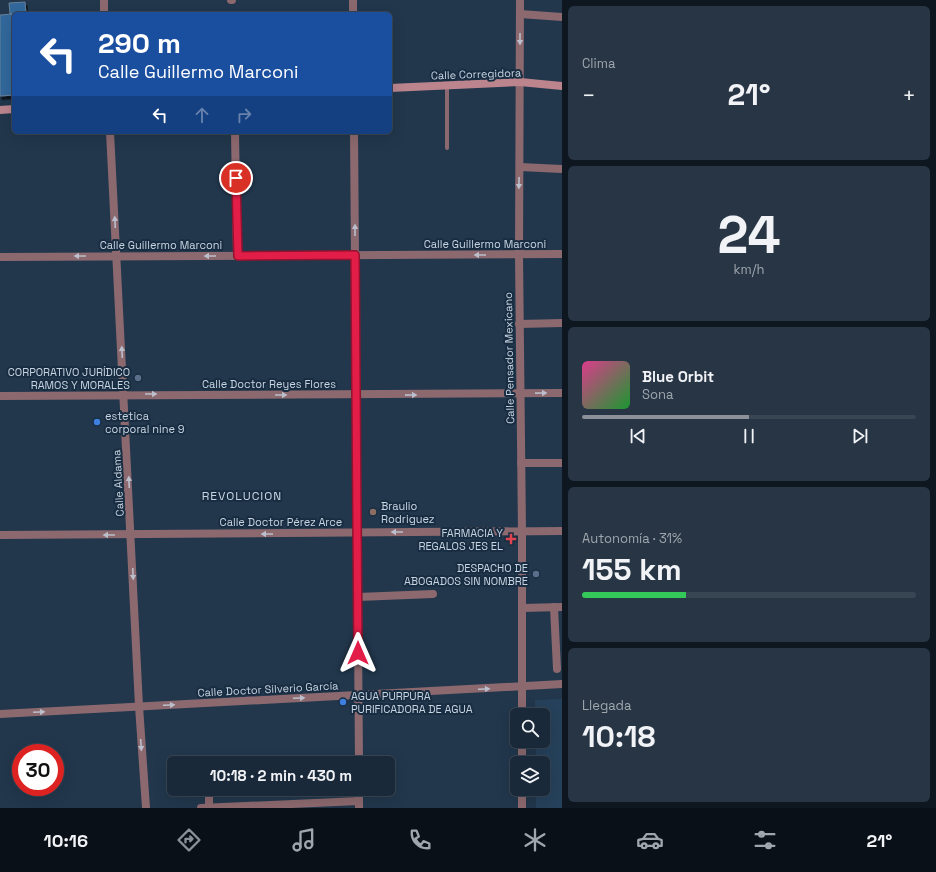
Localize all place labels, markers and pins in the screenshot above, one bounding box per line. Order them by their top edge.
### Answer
pin [219,161,253,195]
place label: CORPORATIVO JURÍDICO RAMOS Y MORALES [8,365,130,392]
marker: CORPORATIVO JURÍDICO RAMOS Y MORALES [133,373,143,383]
place label: estetica corporal nine 9 [105,409,185,436]
marker: estetica corporal nine 9 [92,417,102,427]
place label: Braulio Rodriguez [381,499,435,526]
marker: Braulio Rodriguez [368,507,378,517]
place label: FARMACIA Y REGALOS JES EL [418,526,503,553]
marker: FARMACIA Y REGALOS JES EL [506,534,516,544]
place label: DESPACHO DE ABOGADOS SIN NOMBRE [404,561,528,588]
marker: DESPACHO DE ABOGADOS SIN NOMBRE [531,569,541,579]
place label: AGUA PURPURA PURIFICADORA DE AGUA [351,689,473,716]
marker: AGUA PURPURA PURIFICADORA DE AGUA [338,697,348,707]

